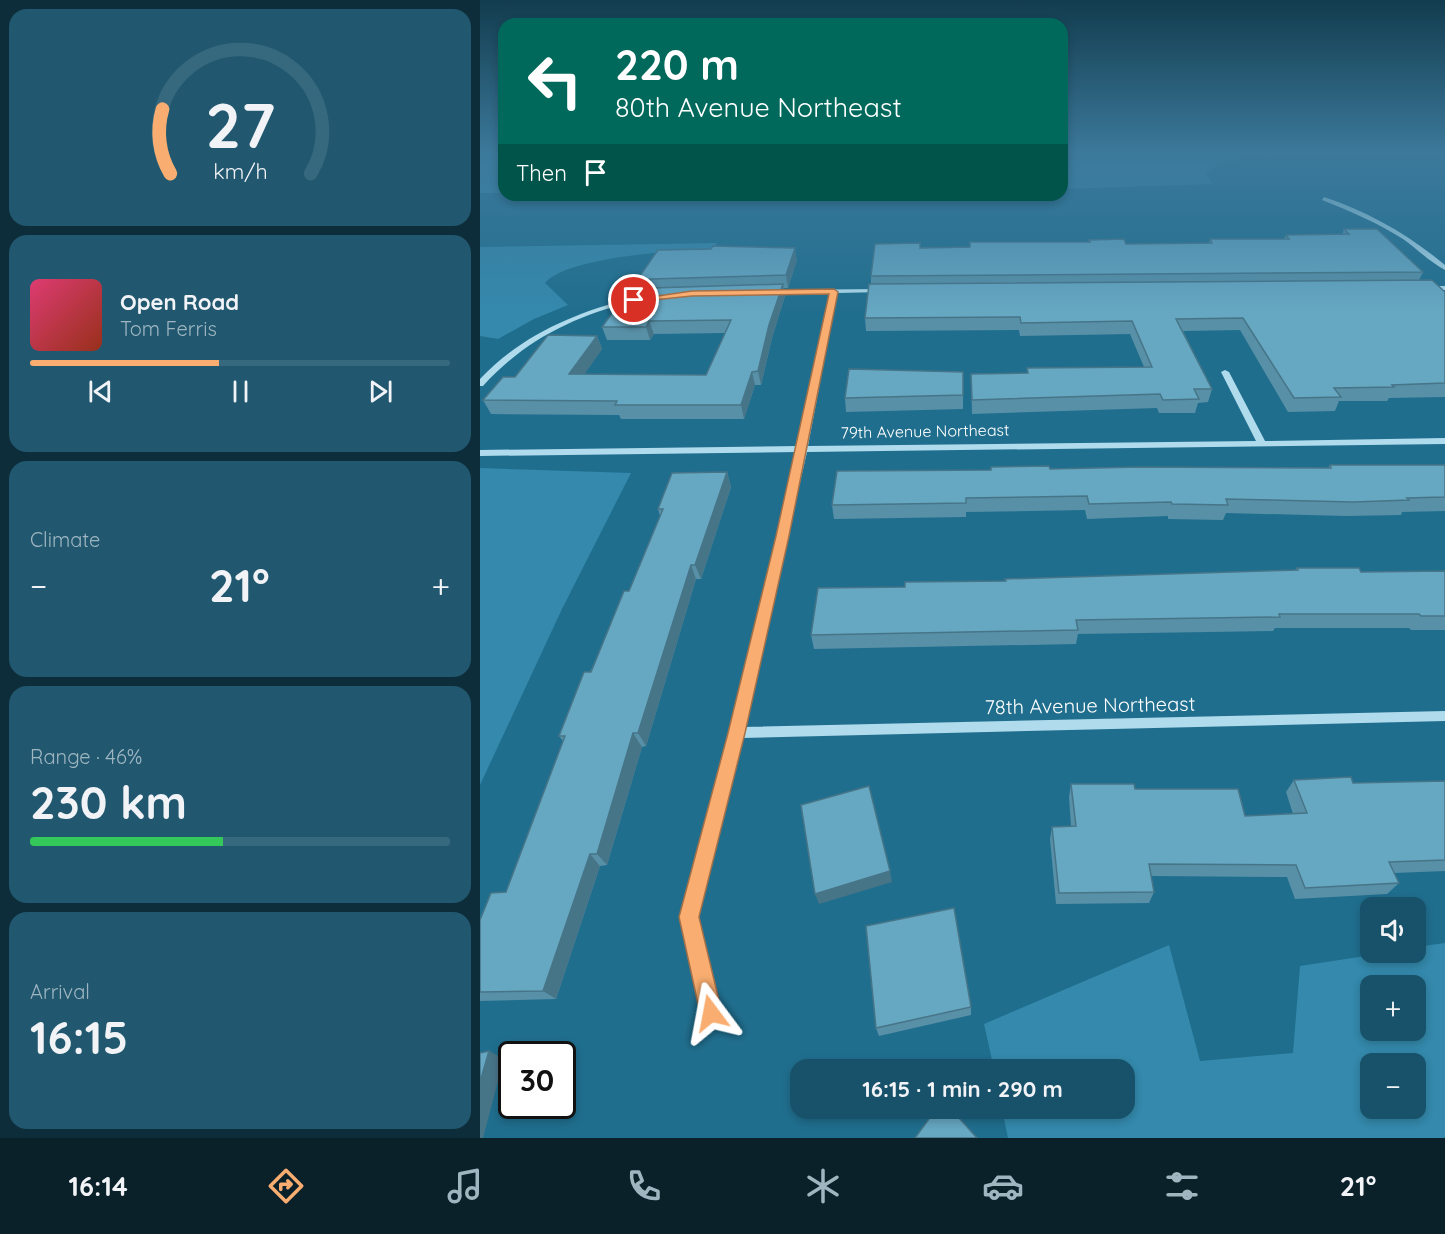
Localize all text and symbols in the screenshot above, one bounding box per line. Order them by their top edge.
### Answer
text: 220 m [615,38,739,91]
icon: left [516,42,594,120]
text: 27 [205,87,275,165]
text: 80th Avenue Northeast [615,90,902,124]
icon: arrive [579,156,612,189]
text: km/h [213,159,267,185]
text: Then [516,159,567,187]
pin [608,274,659,325]
icon: arrive [617,283,650,316]
text: Open Road [120,288,239,316]
text: Tom Ferris [120,316,217,341]
icon: previous [84,375,117,408]
icon: pause [224,375,257,408]
icon: next [364,375,397,408]
street label: 79th Avenue Northeast [840,420,1010,442]
text: Climate [30,527,100,552]
text: 21° [209,557,270,613]
text: − [30,565,47,606]
text: + [431,565,450,606]
street label: 78th Avenue Northeast [984,691,1196,719]
text: Range · 46% [30,744,142,769]
text: 230 km [30,774,187,830]
map controls [1360,897,1426,1119]
button: sound [1360,897,1426,963]
button: + [1360,975,1426,1041]
text: Arrival [30,979,90,1004]
position arrow [679,981,743,1045]
text: 16:15 [30,1009,128,1065]
speed limit sign: 30 [498,1041,576,1119]
button: − [1360,1053,1426,1119]
text: 16:15 · 1 min · 290 m [862,1075,1063,1103]
icon: directions [265,1165,307,1207]
icon: music [444,1165,486,1207]
icon: phone [623,1165,665,1207]
icon: climate [802,1165,844,1207]
icon: car [982,1165,1024,1207]
icon: filters [1161,1165,1203,1207]
text: 16:14 [69,1169,128,1203]
text: 21° [1340,1169,1376,1203]

